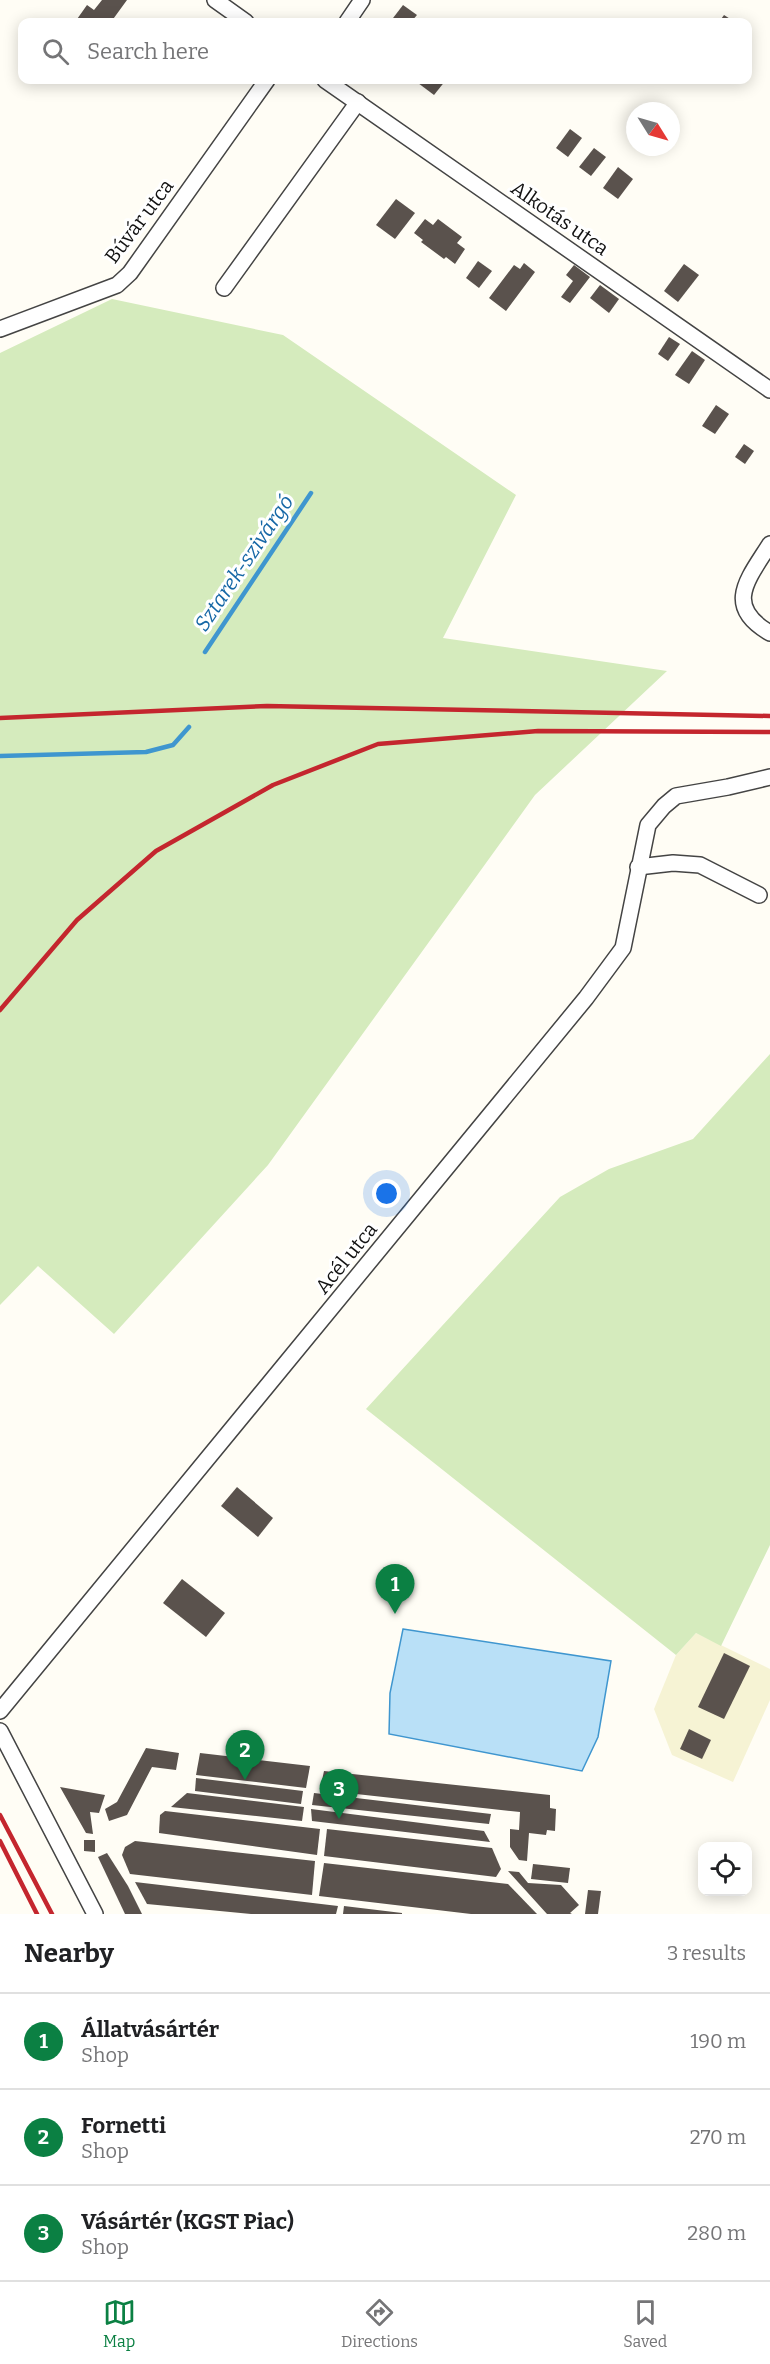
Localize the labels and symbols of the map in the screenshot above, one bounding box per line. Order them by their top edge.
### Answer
north arrow [626,102,680,156]
street label: Búvár utca [100,174,178,268]
street label: Alkotás utca [507,176,613,260]
water label: Sztarek-szivárgó [189,490,299,636]
your location [372,1179,401,1208]
street label: Acél utca [310,1218,382,1298]
pin: 1 [376,1564,414,1614]
pin: 2 [226,1730,264,1780]
pin: 3 [320,1770,358,1819]

